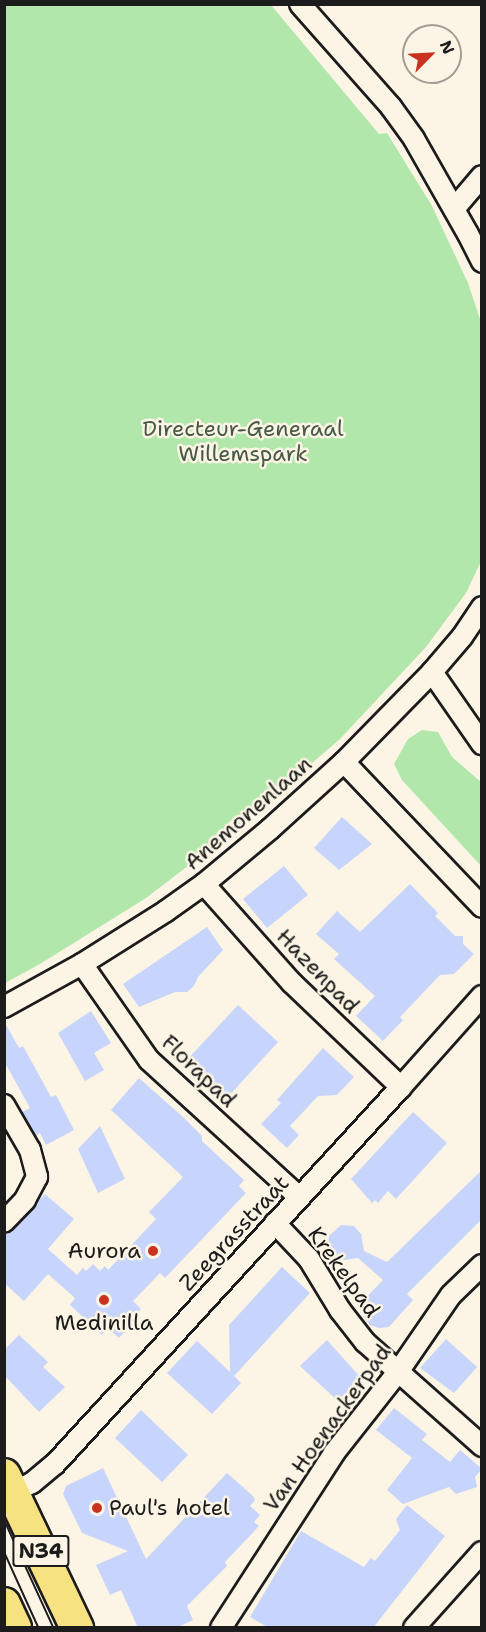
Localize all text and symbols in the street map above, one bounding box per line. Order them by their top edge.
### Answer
north arrow [402,24,462,84]
text: N [435,37,459,57]
park label: Directeur-Generaal Willemspark [142,415,344,466]
street label: Anemonenlaan [179,751,317,875]
street label: Hazenpad [271,923,365,1019]
street label: Florapad [156,1029,242,1113]
street label: Zeegrasstraat [174,1170,294,1296]
street label: Krekelpad [302,1222,386,1322]
place label: Aurora [68,1238,141,1264]
marker: Aurora [146,1244,160,1258]
marker: Medinilla [97,1293,111,1307]
place label: Medinilla [54,1310,154,1336]
street label: Van Hoenackerpad [257,1339,397,1517]
place label: Paul's hotel [109,1495,230,1521]
marker: Paul's hotel [90,1501,104,1515]
road number: N34 [11,1533,71,1569]

